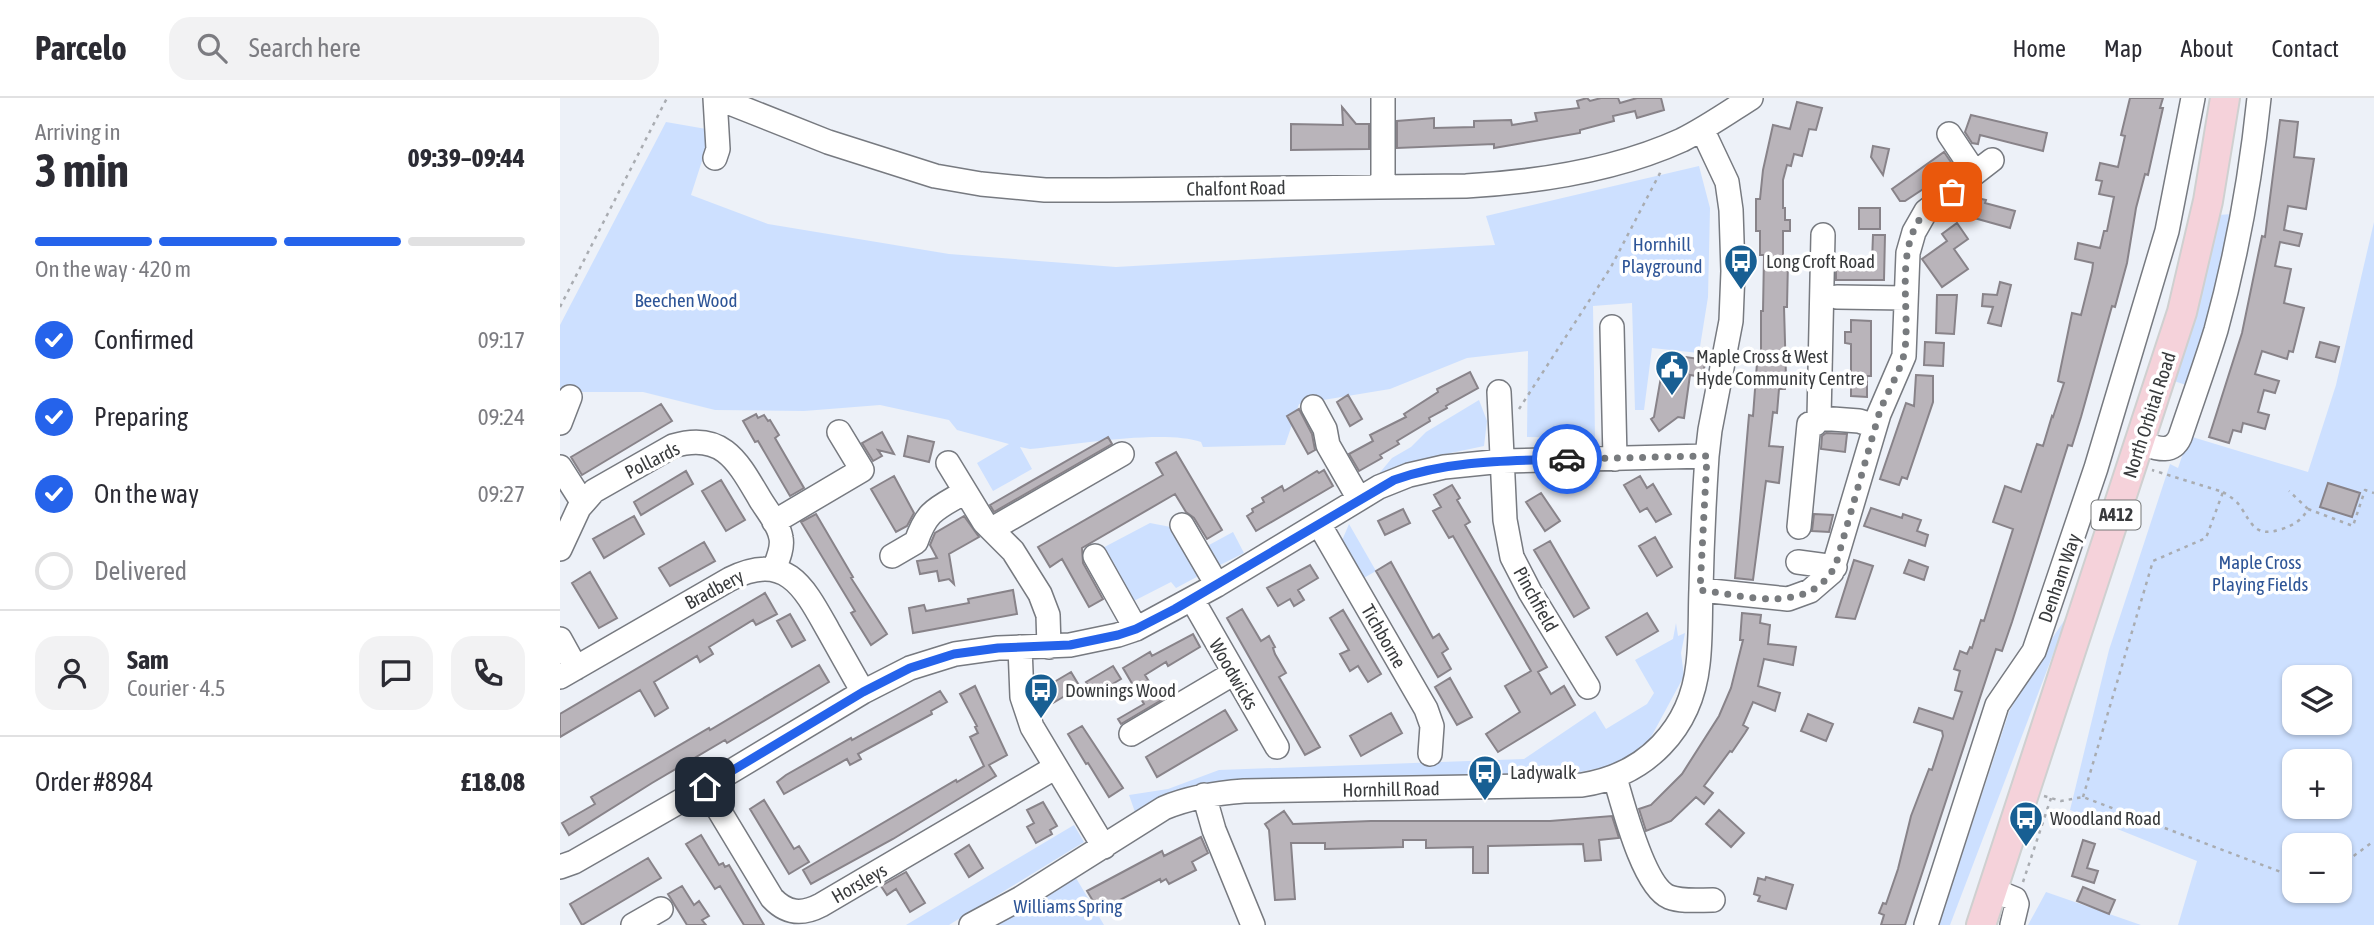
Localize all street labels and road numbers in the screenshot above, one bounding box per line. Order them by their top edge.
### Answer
street label: Chalfont Road [1186,176,1286,200]
street label: North Orbital Road [2118,349,2180,481]
street label: Pollards [621,437,683,483]
road number: A412 [2092,500,2140,530]
street label: Denham Way [2034,530,2085,625]
street label: Pinchfield [1509,563,1563,635]
street label: Bradbery [681,564,747,614]
street label: Tichborne [1357,600,1411,672]
street label: Woodwicks [1205,635,1263,713]
street label: Hornhill Road [1342,777,1440,801]
street label: Horsleys [827,858,891,908]

